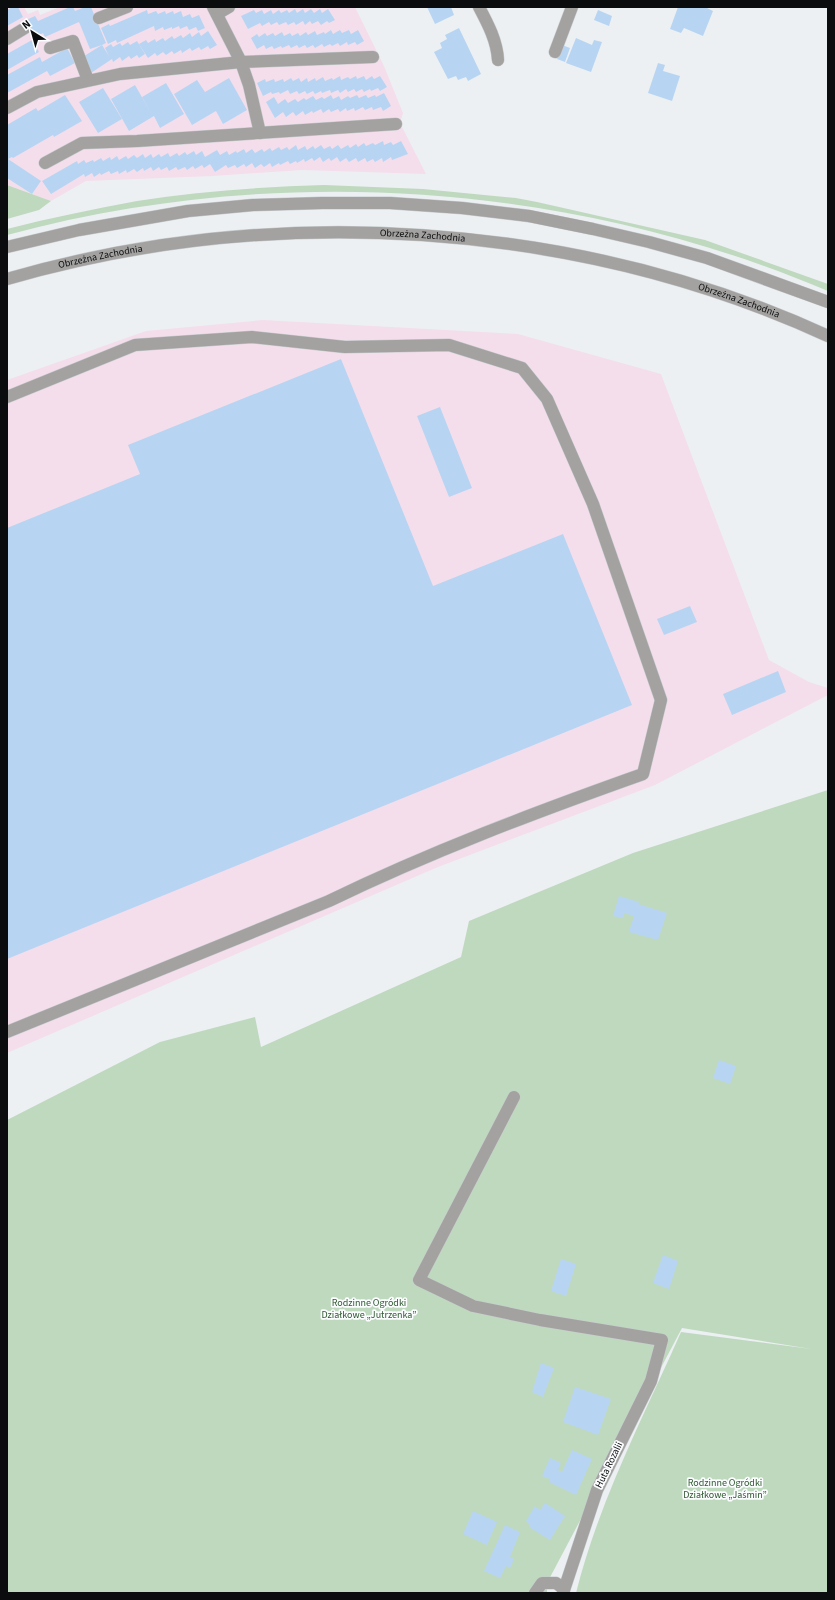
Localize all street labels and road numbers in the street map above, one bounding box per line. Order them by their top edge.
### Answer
street label: Obrzeżna Zachodnia [380,226,466,246]
street label: Obrzeżna Zachodnia [57,242,144,272]
street label: Obrzeżna Zachodnia [696,280,782,322]
street label: Huta Rozalii [592,1440,626,1490]

